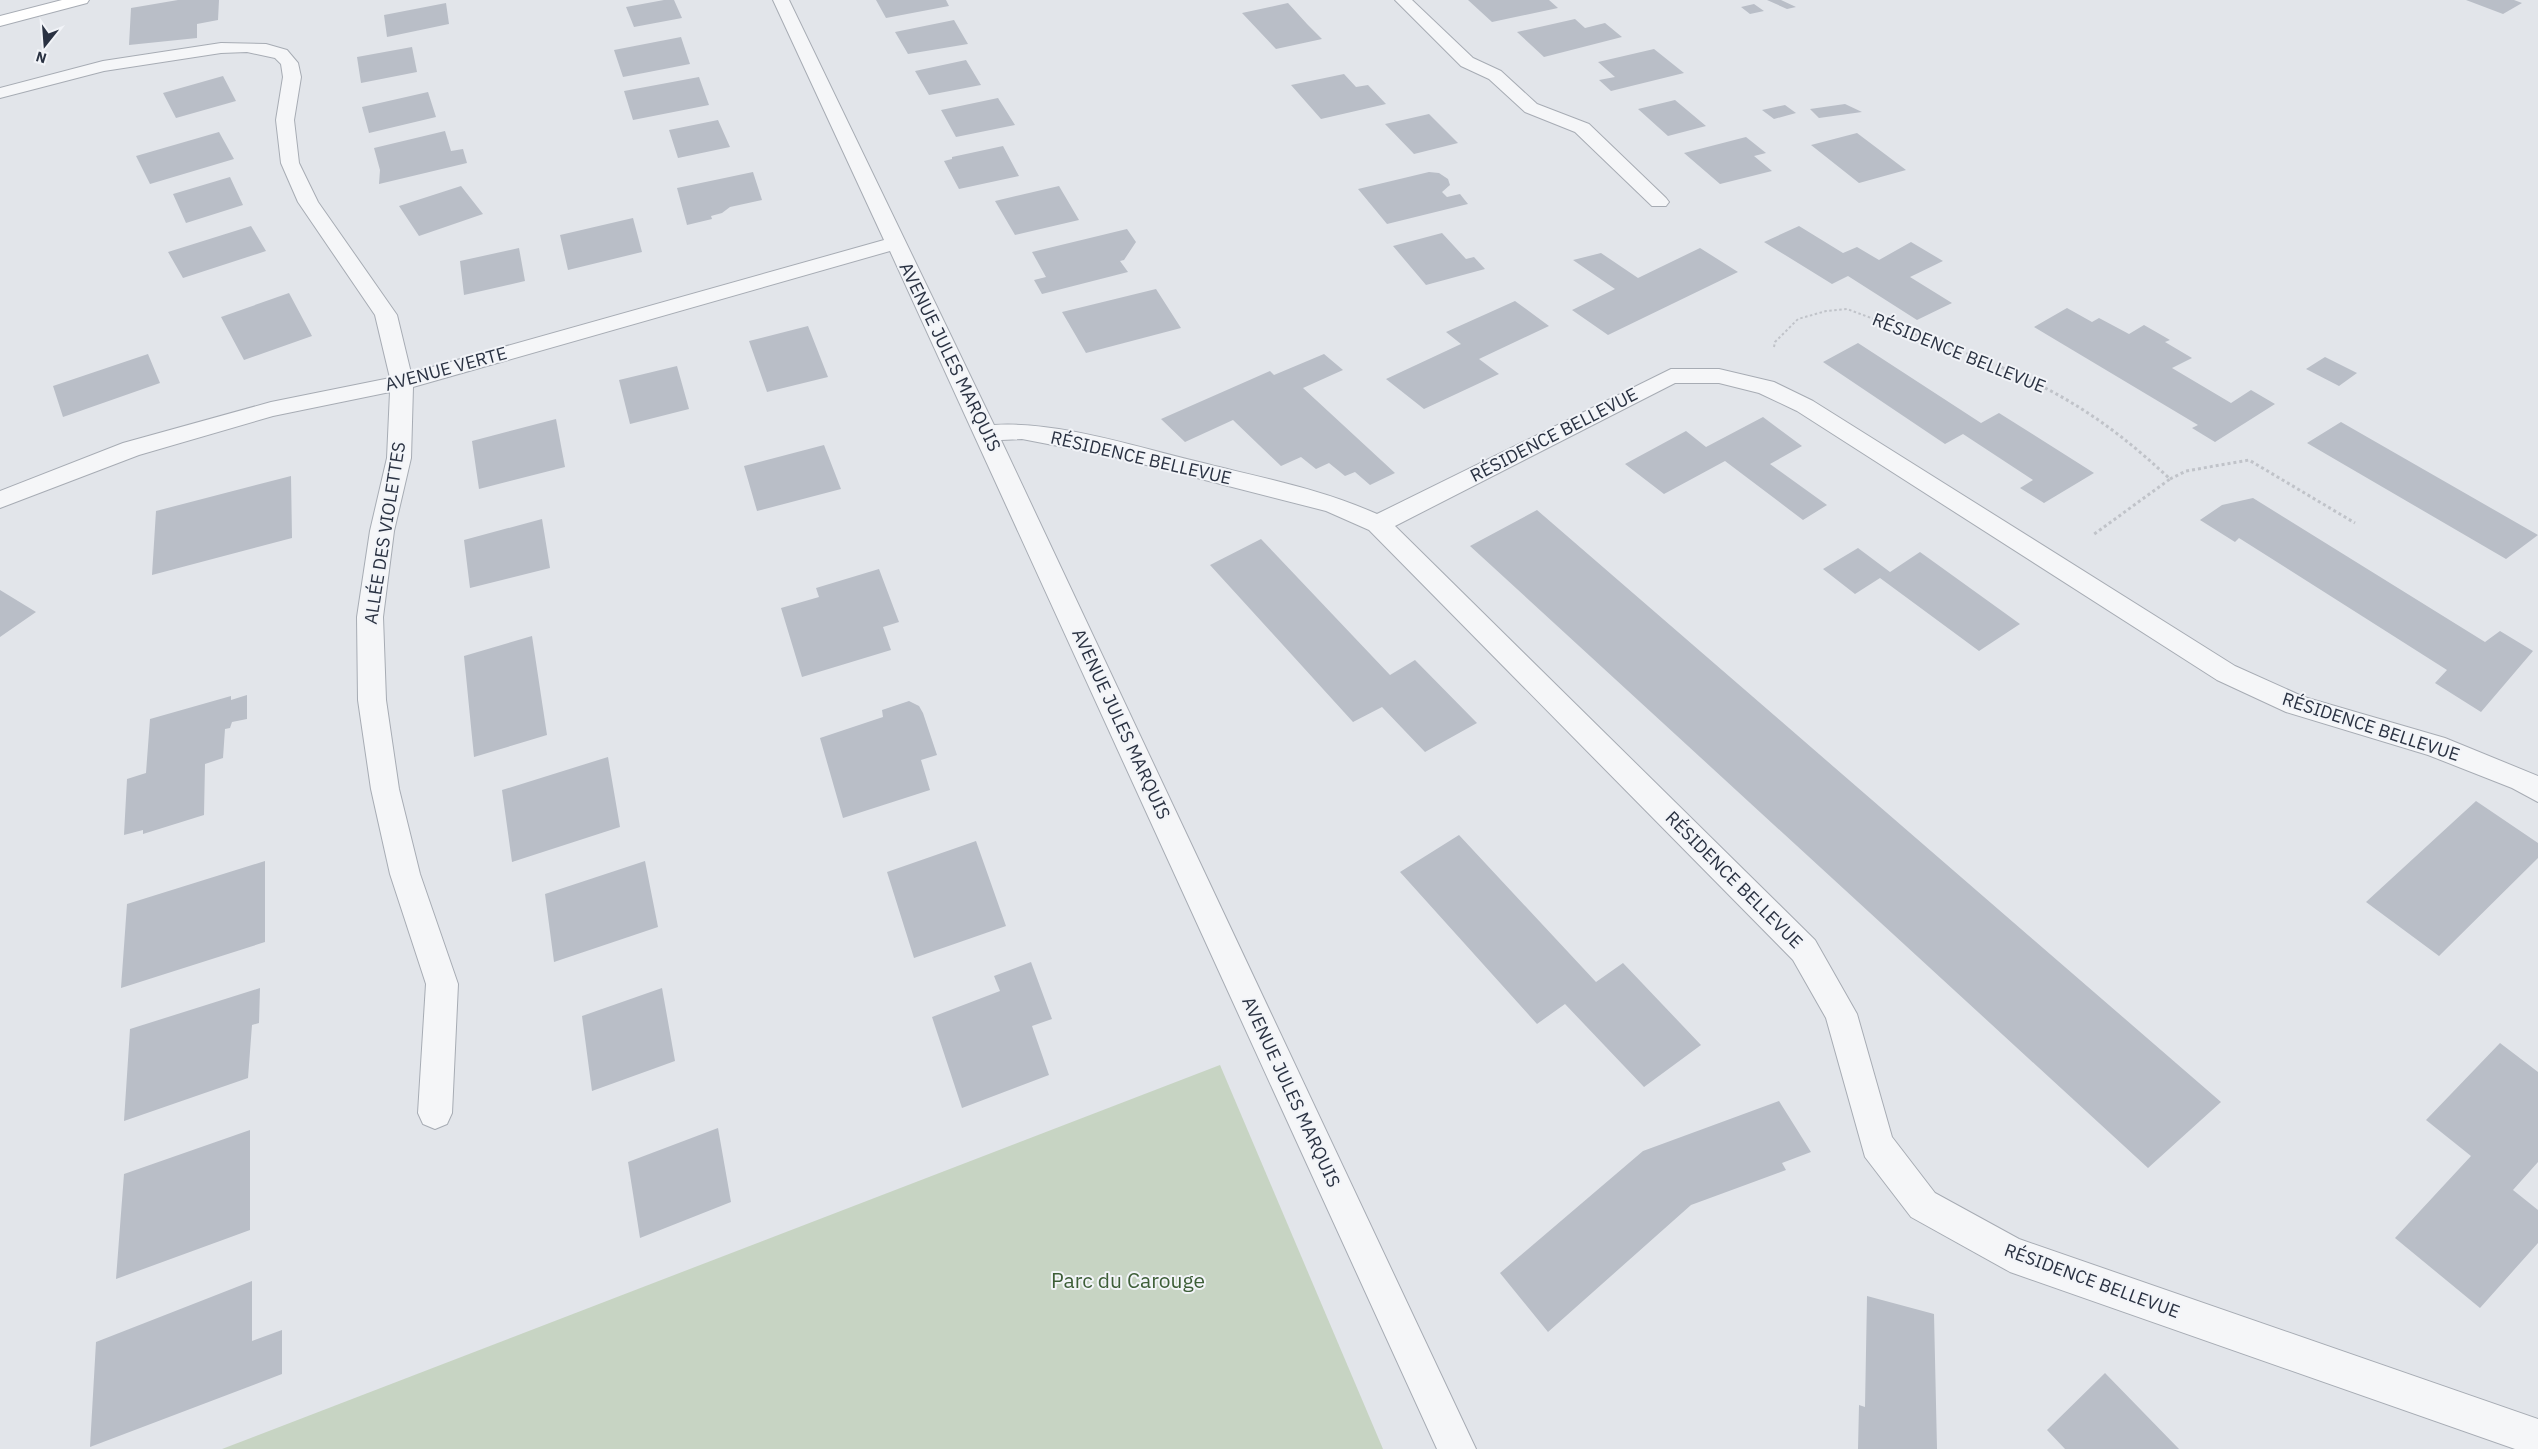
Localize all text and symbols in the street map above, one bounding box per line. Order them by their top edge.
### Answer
north arrow [20,20,70,70]
text: N [34,47,49,68]
street label: AVENUE JULES MARQUIS [895,258,1006,455]
street label: RÉSIDENCE BELLEVUE [1869,307,2049,398]
street label: AVENUE VERTE [382,341,509,396]
street label: RÉSIDENCE BELLEVUE [1466,382,1641,487]
street label: RÉSIDENCE BELLEVUE [1048,425,1234,490]
street label: ALLÉE DES VIOLETTES [359,440,410,626]
street label: AVENUE JULES MARQUIS [1067,625,1176,823]
street label: RÉSIDENCE BELLEVUE [2280,687,2463,766]
street label: RÉSIDENCE BELLEVUE [1661,806,1808,953]
street label: AVENUE JULES MARQUIS [1237,993,1346,1191]
street label: RÉSIDENCE BELLEVUE [2001,1238,2183,1323]
park label: Parc du Carouge [1051,1266,1205,1294]

